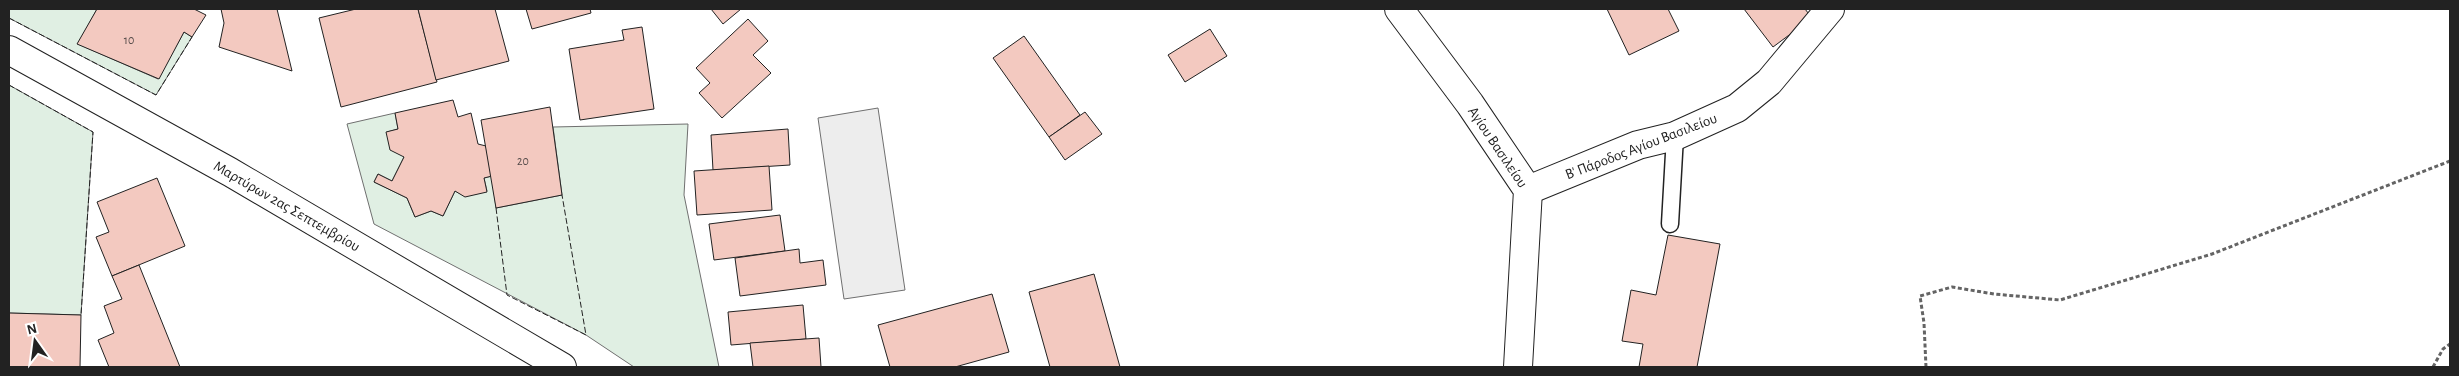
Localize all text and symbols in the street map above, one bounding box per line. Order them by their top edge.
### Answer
house number: 10 [124,34,134,46]
street label: Αγίου Βασιλείου [1465,104,1530,191]
street label: Β' Πάροδος Αγίου Βασιλείου [1563,111,1719,182]
house number: 20 [517,155,529,167]
street label: Μαρτύρων 2ας Σεπτεμβρίου [211,158,362,254]
north arrow [10,316,60,366]
text: N [26,321,39,337]

